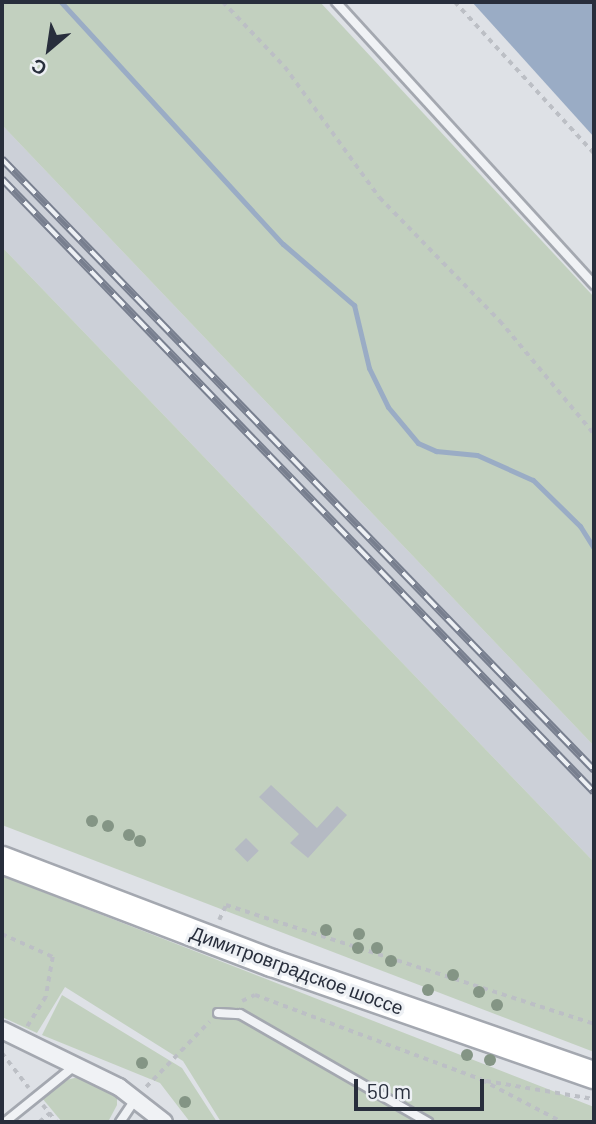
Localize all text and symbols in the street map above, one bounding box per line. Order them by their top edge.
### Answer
north arrow [14,14,84,84]
text: С [27,54,50,81]
street label: Димитровградское шоссе [188,921,406,1019]
scale bar [358,1064,488,1108]
text: 50 m [367,1078,411,1103]

